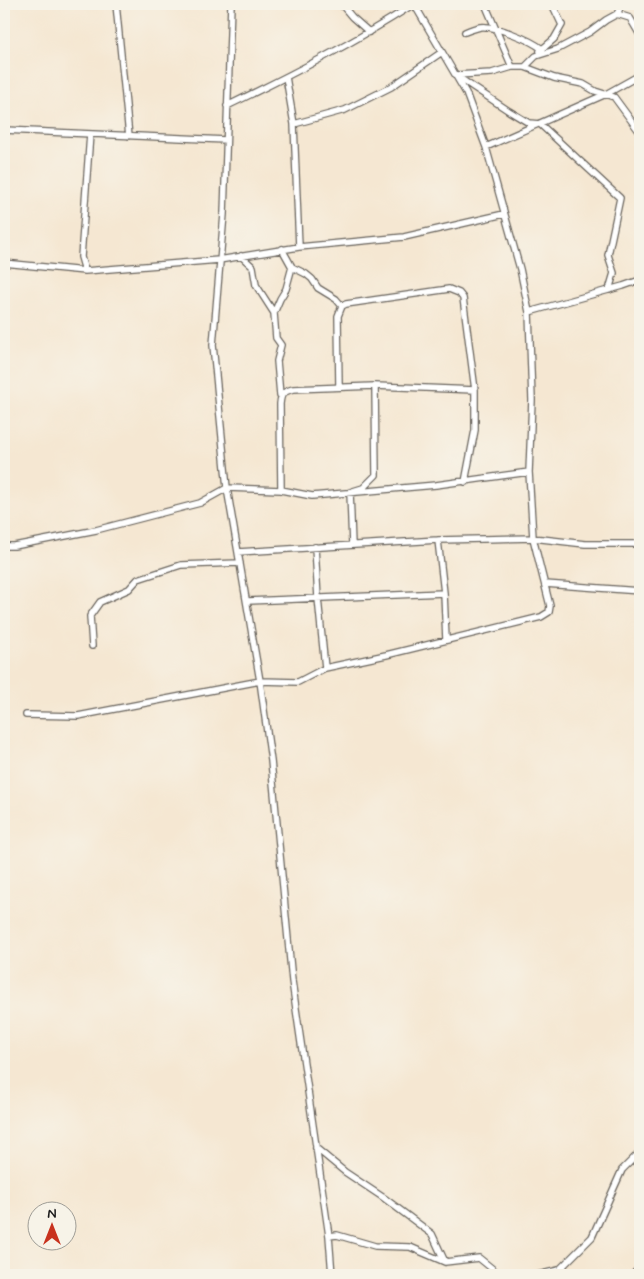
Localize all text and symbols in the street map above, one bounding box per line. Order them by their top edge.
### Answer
north arrow [28,1202,78,1252]
text: N [47,1205,57,1223]

